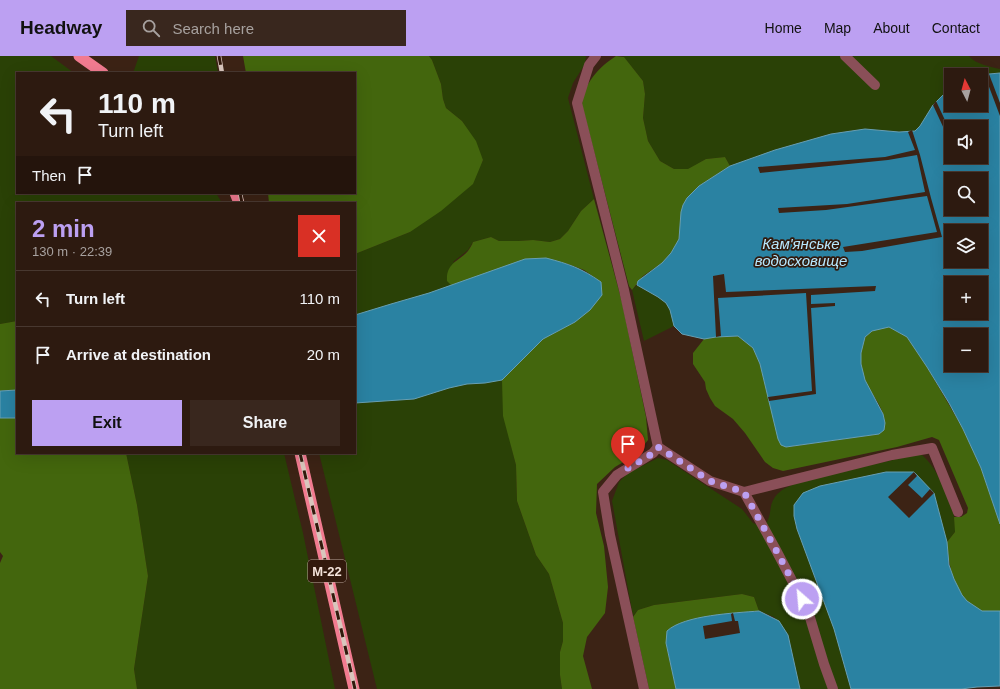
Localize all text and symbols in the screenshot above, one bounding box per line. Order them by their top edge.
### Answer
search box [126,10,406,46]
text: Headway [20,17,102,38]
icon: search [140,17,162,39]
text: Search here [172,20,254,37]
text: Home [765,20,802,36]
text: Map [824,20,851,36]
text: About [873,20,910,36]
text: Contact [932,20,980,36]
north arrow [944,68,988,112]
map controls [944,68,988,372]
icon: left [32,88,84,140]
text: 110 m [98,88,176,119]
button: sound [944,120,988,164]
text: Turn left [98,121,163,141]
icon: arrive [74,164,96,186]
text: Then [32,167,66,184]
button: search [944,172,988,216]
text: 2 min [32,215,95,242]
button: close [298,215,340,257]
button: layers [944,224,988,268]
water label: Кам'янське водосховище [755,235,847,269]
text: 130 m · 22:39 [32,244,112,259]
button: + [944,276,988,320]
icon: left [32,288,54,310]
text: Turn left [66,290,125,307]
text: 110 m [299,290,340,307]
button: − [944,328,988,372]
icon: arrive [32,344,54,366]
text: Arrive at destination [66,346,211,363]
text: 20 m [307,346,340,363]
button: Exit [32,400,182,446]
button: Share [190,400,340,446]
pin [611,427,645,468]
icon: arrive [617,433,639,455]
road number: М-22 [308,560,346,582]
position arrow [781,578,823,620]

